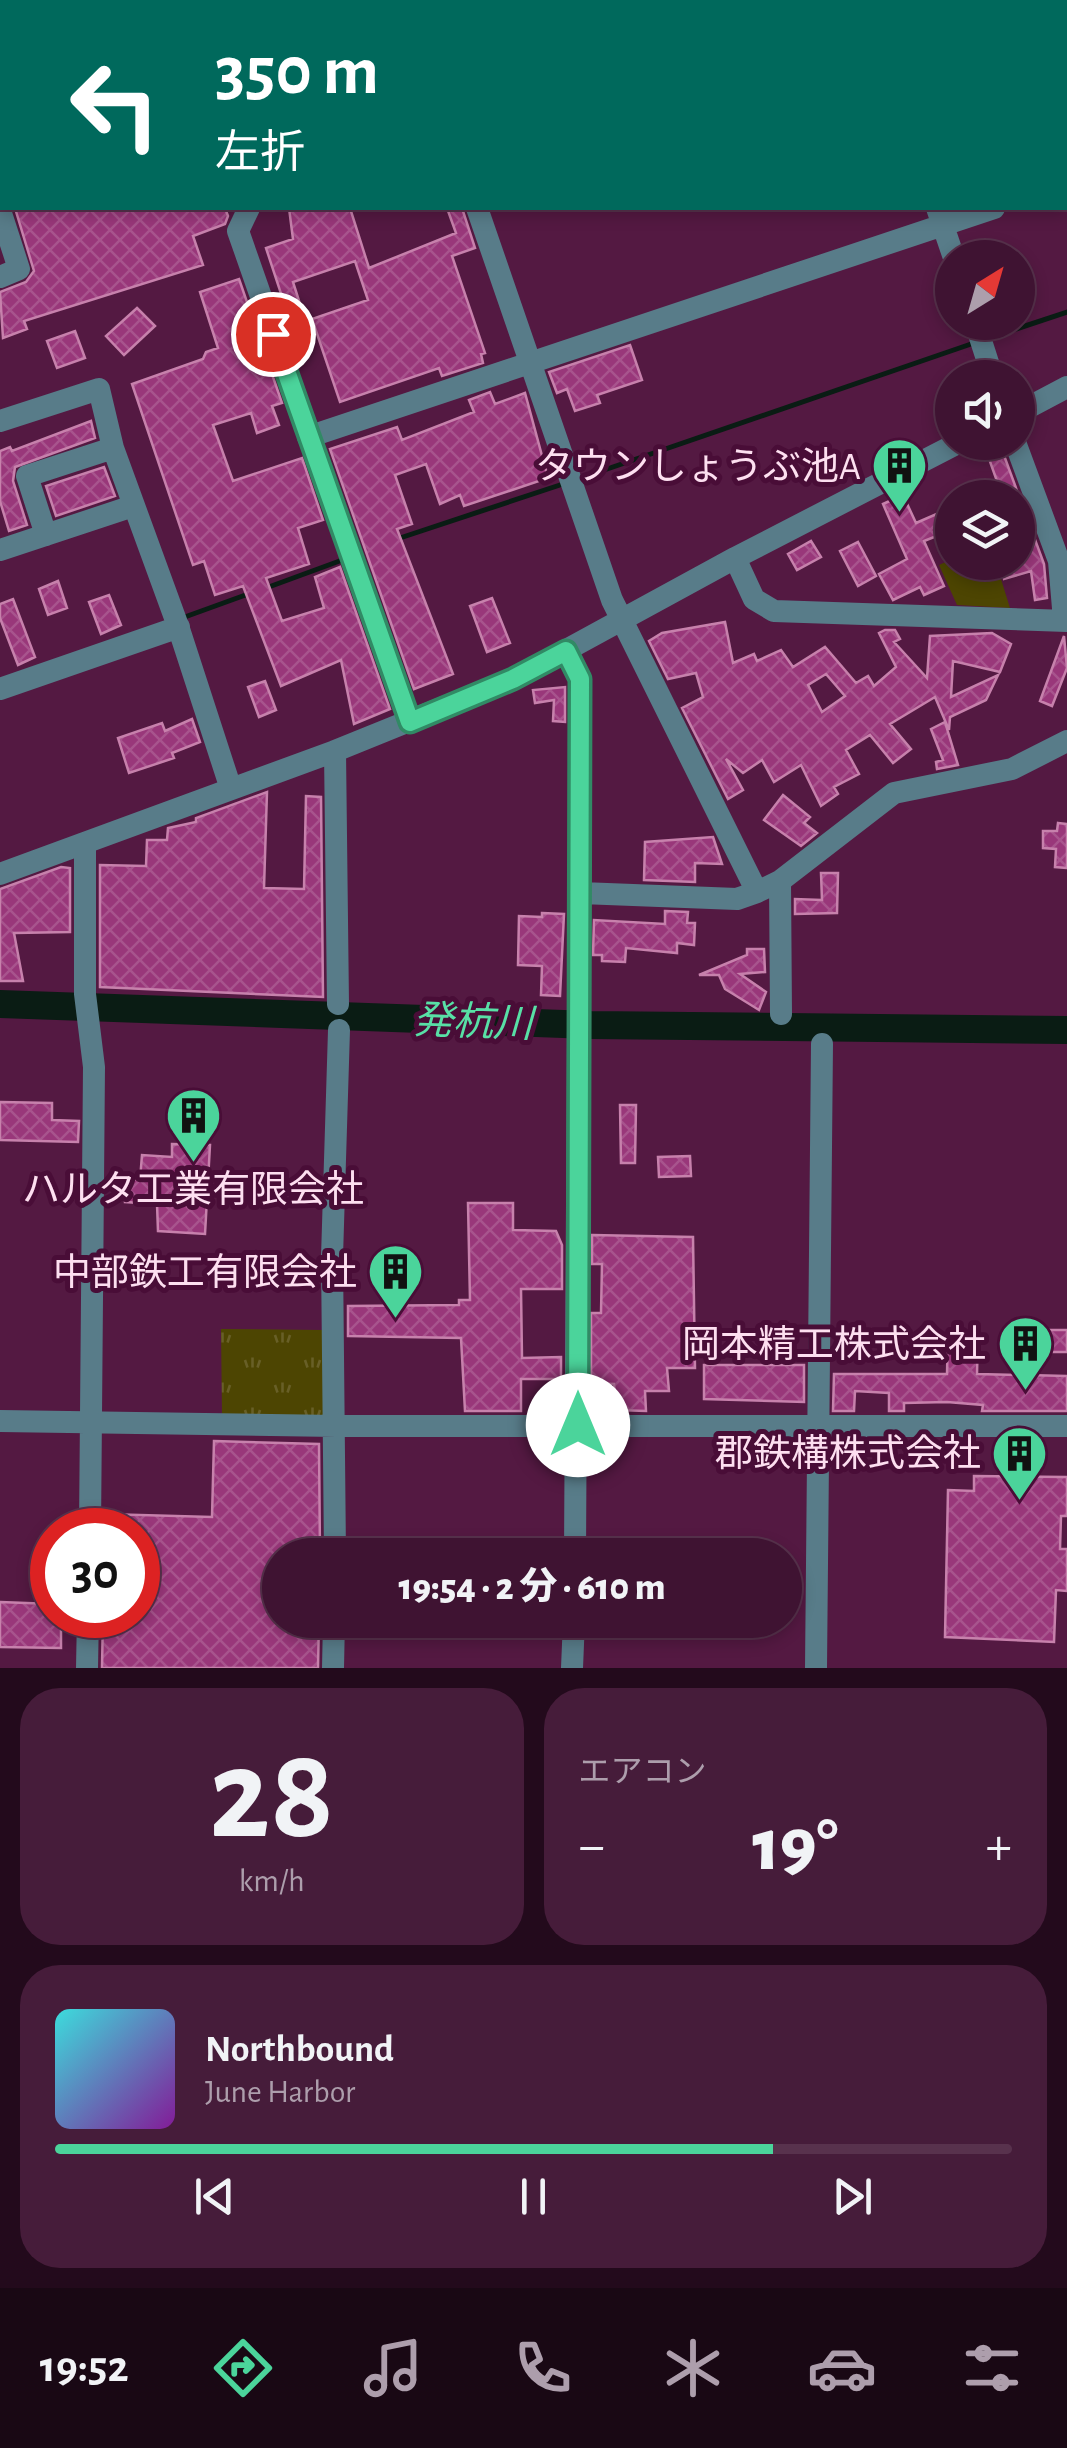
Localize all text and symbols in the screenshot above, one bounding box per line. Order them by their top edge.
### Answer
text: 350 m [215,37,379,107]
icon: left [50,40,180,170]
text: 左折 [215,131,305,176]
north arrow [935,240,1035,340]
map controls [935,240,1035,580]
pin [231,292,316,377]
icon: arrive [246,307,301,362]
button: sound [935,360,1035,460]
building icon: タウンしょうぶ池A [870,436,930,515]
place label: タウンしょうぶ池A [535,447,861,487]
button: layers [935,480,1035,580]
water label: 発杭川 [412,999,538,1045]
building icon: ハルタ工業有限会社 [163,1086,223,1165]
place label: ハルタ工業有限会社 [22,1169,364,1210]
building icon: 中部鉄工有限会社 [366,1242,426,1321]
place label: 中部鉄工有限会社 [53,1252,357,1293]
building icon: 岡本精工株式会社 [995,1314,1055,1393]
place label: 岡本精工株式会社 [682,1324,986,1365]
position arrow [526,1373,630,1477]
building icon: 郡鉄構株式会社 [990,1423,1050,1502]
place label: 郡鉄構株式会社 [715,1433,981,1474]
speed limit sign: 30 [30,1508,160,1638]
text: 19:54 · 2 分 · 610 m [398,1569,666,1607]
text: 28 [209,1732,334,1862]
text: エアコン [579,1756,707,1788]
text: 19° [752,1809,838,1884]
text: − [579,1819,605,1874]
text: + [986,1819,1012,1874]
text: km/h [239,1865,305,1897]
text: Northbound [205,2031,394,2069]
text: June Harbor [205,2076,355,2108]
icon: previous [187,2169,242,2224]
icon: pause [506,2169,561,2224]
icon: next [825,2169,880,2224]
icon: directions [208,2333,278,2403]
icon: music [358,2333,428,2403]
icon: phone [508,2333,578,2403]
icon: climate [658,2333,728,2403]
icon: car [807,2333,877,2403]
icon: filters [957,2333,1027,2403]
text: 19:52 [40,2345,129,2390]

